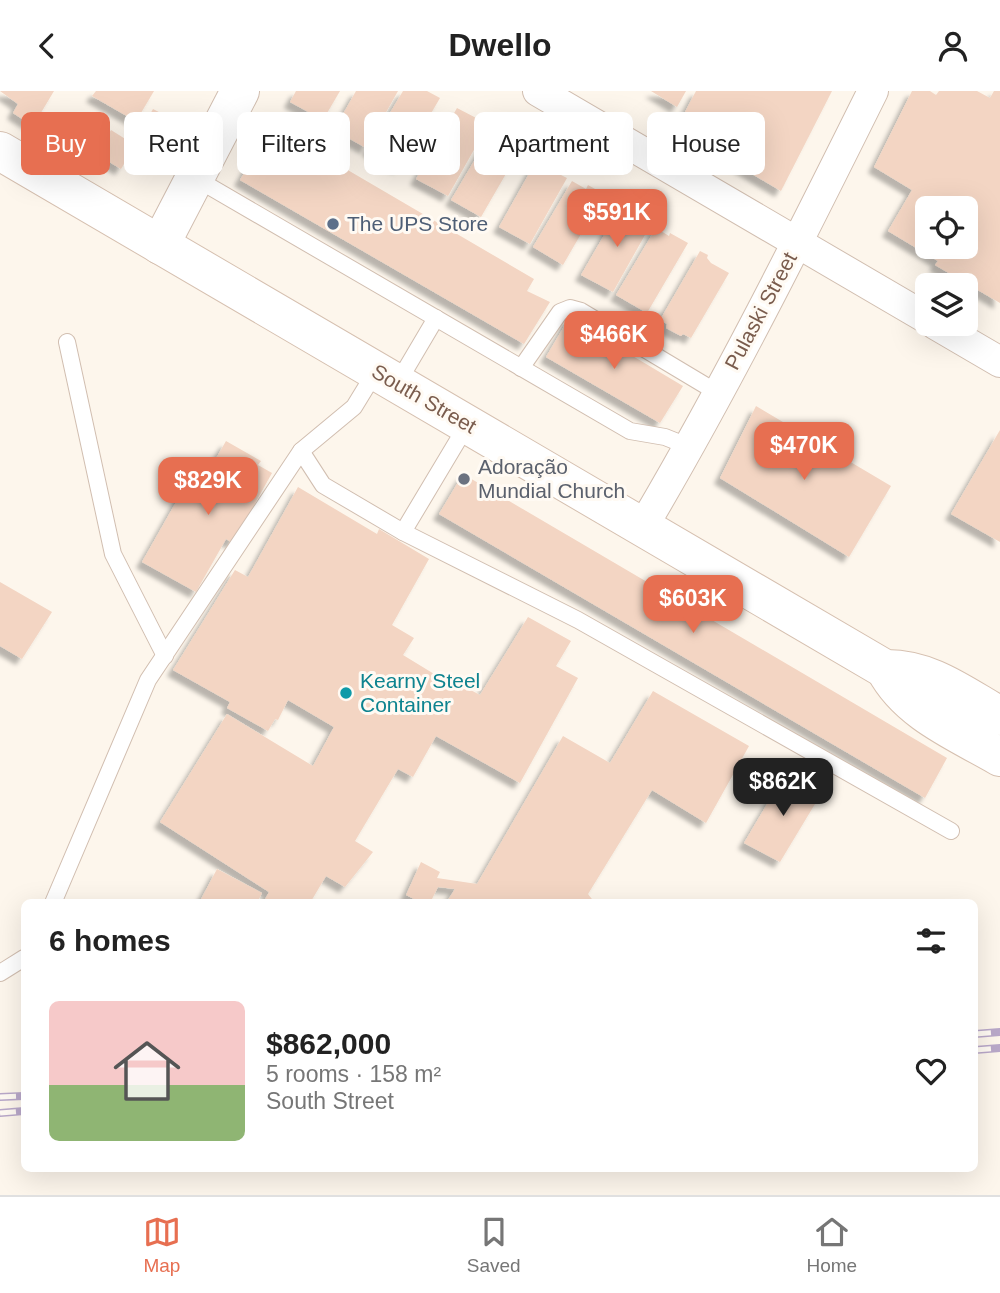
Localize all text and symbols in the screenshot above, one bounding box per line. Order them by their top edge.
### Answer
icon: back [28,27,66,65]
text: Dwello [448,27,552,63]
icon: person [934,27,972,65]
chip: Buy [21,112,110,175]
chip: Rent [124,112,223,175]
chip: Filters [237,112,350,175]
chip: New [364,112,460,175]
chip: Apartment [474,112,633,175]
chip: House [647,112,765,175]
pin: $591K [568,190,666,249]
map controls [915,196,978,336]
button: locate [915,196,978,259]
text: $591K [583,199,651,225]
place label: The UPS Store [347,212,488,235]
marker: The UPS Store [325,216,341,232]
street label: Pulaski Street [720,248,801,373]
button: layers [915,273,978,336]
pin: $466K [565,311,663,371]
text: $466K [580,321,648,347]
street label: South Street [368,359,481,438]
pin: $470K [755,423,853,482]
text: $470K [770,432,838,458]
place label: Adoração Mundial Church [478,455,625,502]
pin: $829K [159,457,257,517]
text: $829K [174,467,242,493]
marker: Adoração Mundial Church [456,471,472,487]
pin: $603K [644,575,742,635]
text: $603K [659,585,727,611]
place label: Kearny Steel Container [360,669,480,716]
marker: Kearny Steel Container [338,685,354,701]
pin: $862K [734,759,832,818]
text: $862K [749,768,817,794]
icon: filters [912,922,950,960]
text: 6 homes [49,924,171,957]
text: $862,000 [266,1027,391,1060]
icon: home [105,1029,189,1113]
icon: heart [912,1052,950,1090]
text: 5 rooms · 158 m² [266,1061,441,1087]
text: South Street [266,1088,394,1114]
tab: Map [143,1213,181,1277]
tab: Saved [467,1213,521,1277]
tab: Home [806,1213,857,1277]

